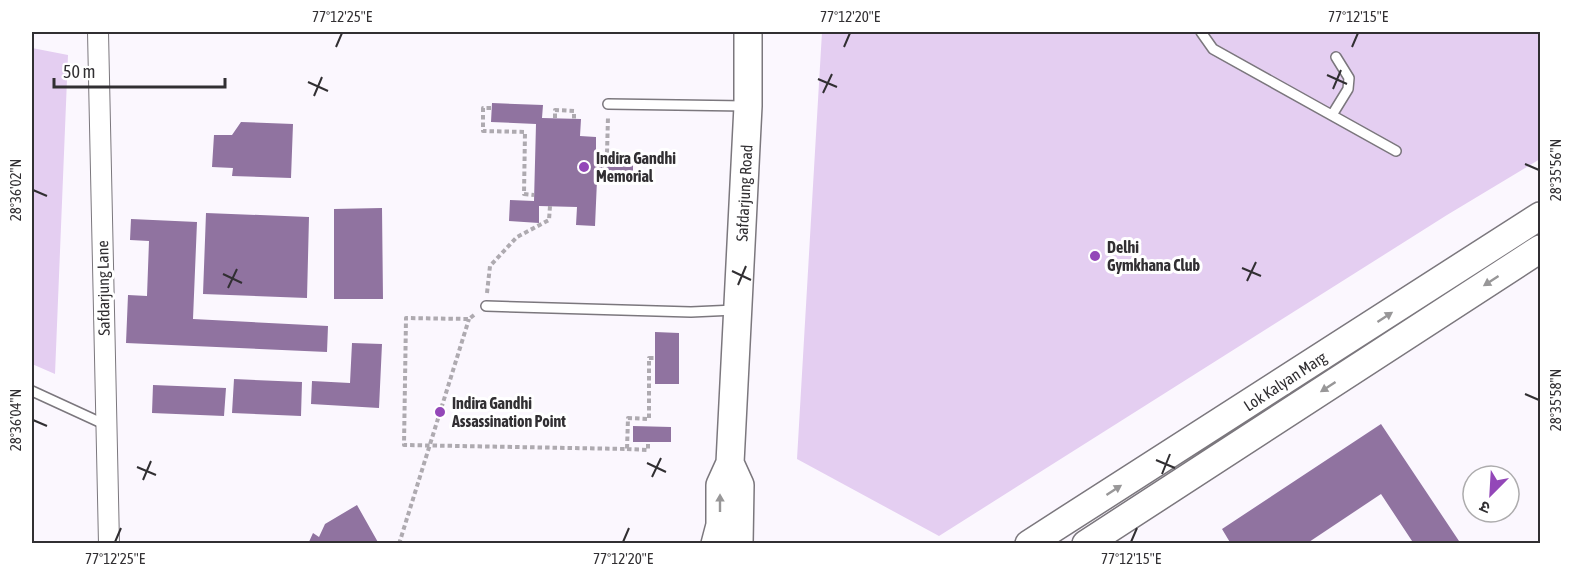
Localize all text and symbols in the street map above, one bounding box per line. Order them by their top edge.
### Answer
text: 77°12'25"E [312,8,373,25]
text: 77°12'20"E [820,8,881,25]
text: 77°12'15"E [1328,8,1389,25]
scale bar [54,51,225,89]
text: 50 m [63,61,95,82]
text: 28°35'56"N [1547,139,1564,201]
street label: Safdarjung Road [732,144,757,242]
place label: Indira Gandhi Memorial [596,149,676,185]
text: 28°36'02"N [7,159,24,221]
marker: Indira Gandhi Memorial [577,160,591,174]
place label: Delhi Gymkhana Club [1107,238,1200,274]
street label: Safdarjung Lane [93,240,114,336]
marker: Delhi Gymkhana Club [1088,249,1102,263]
one-way arrow [1484,275,1500,287]
one-way arrow [1377,312,1393,323]
street label: Lok Kalyan Marg [1240,347,1330,415]
text: 28°35'58"N [1547,369,1564,431]
one-way arrow [1320,381,1336,393]
text: 28°36'04"N [7,389,24,451]
place label: Indira Gandhi Assassination Point [451,394,566,430]
marker: Indira Gandhi Assassination Point [433,405,447,419]
north arrow [1461,464,1521,524]
one-way arrow [1106,484,1122,495]
one-way arrow [715,493,725,512]
text: उ [1476,497,1493,518]
text: 77°12'25"E [85,550,146,567]
text: 77°12'20"E [593,550,654,567]
text: 77°12'15"E [1101,550,1162,567]

